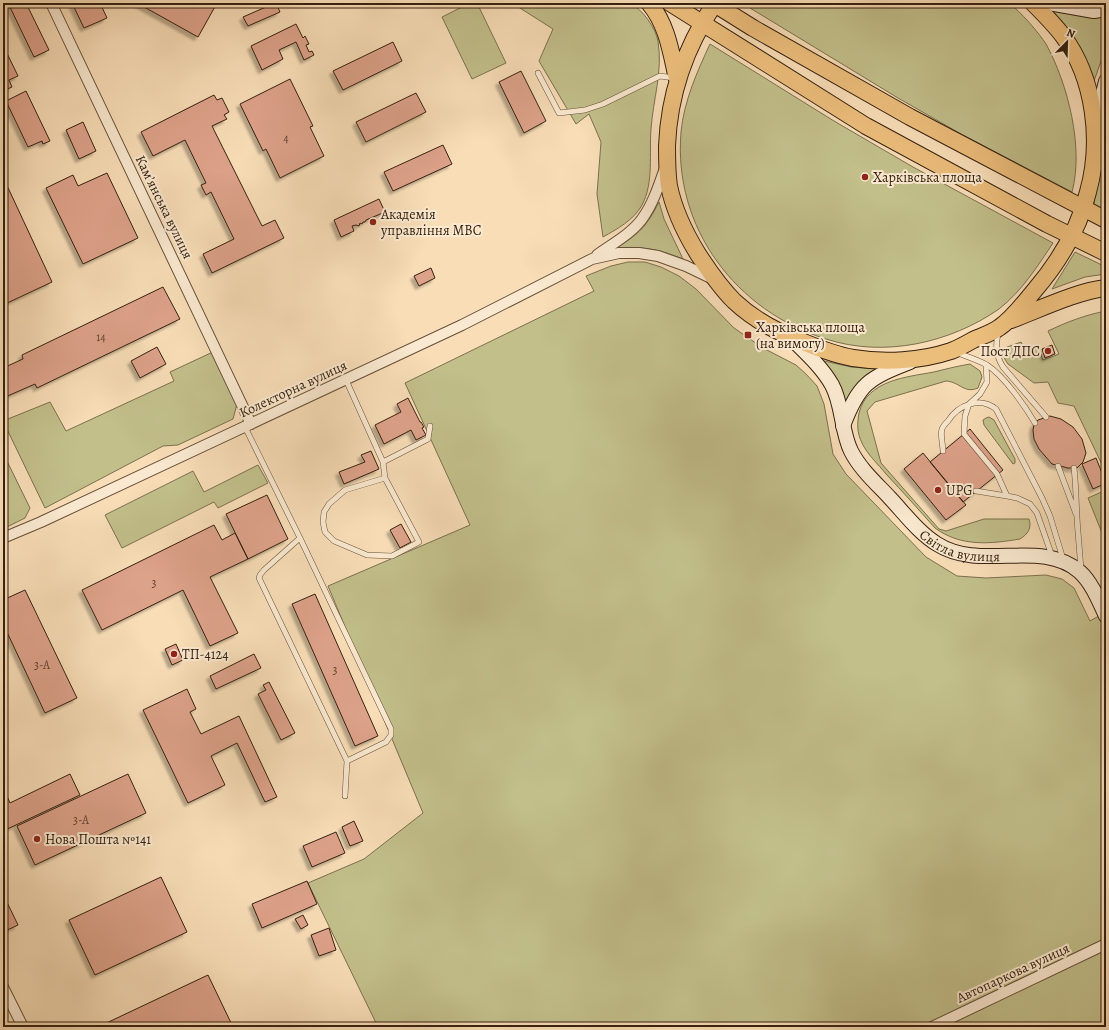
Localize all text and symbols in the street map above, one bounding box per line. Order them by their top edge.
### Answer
north arrow [1047,22,1087,62]
text: N [1064,25,1077,42]
house number: 4 [283,130,289,146]
street label: Камʼянська вулиця [131,152,197,262]
place label: Харківська площа [873,168,983,187]
marker: Харківська площа [860,172,870,182]
place label: Академія управління МВС [380,205,482,240]
marker: Академія управління МВС [368,217,378,227]
place label: Харківська площа (на вимогу) [756,318,866,353]
house number: 14 [96,329,106,345]
marker: Харківська площа (на вимогу) [743,330,753,340]
place label: Пост ДПС [981,342,1040,361]
marker: Пост ДПС [1043,346,1053,356]
street label: Колекторна вулиця [236,356,350,422]
place label: UPG [946,481,973,500]
marker: UPG [933,485,943,495]
street label: Світла вулиця [915,525,1000,566]
house number: 3 [152,575,157,591]
place label: ТП-4124 [182,645,229,664]
marker: ТП-4124 [169,649,179,659]
house number: 3-А [34,657,51,673]
house number: 3 [333,662,338,678]
house number: 3-А [73,812,90,828]
place label: Нова Пошта №141 [45,830,151,849]
marker: Нова Пошта №141 [32,834,42,844]
street label: Автопаркова вулиця [953,938,1073,1008]

